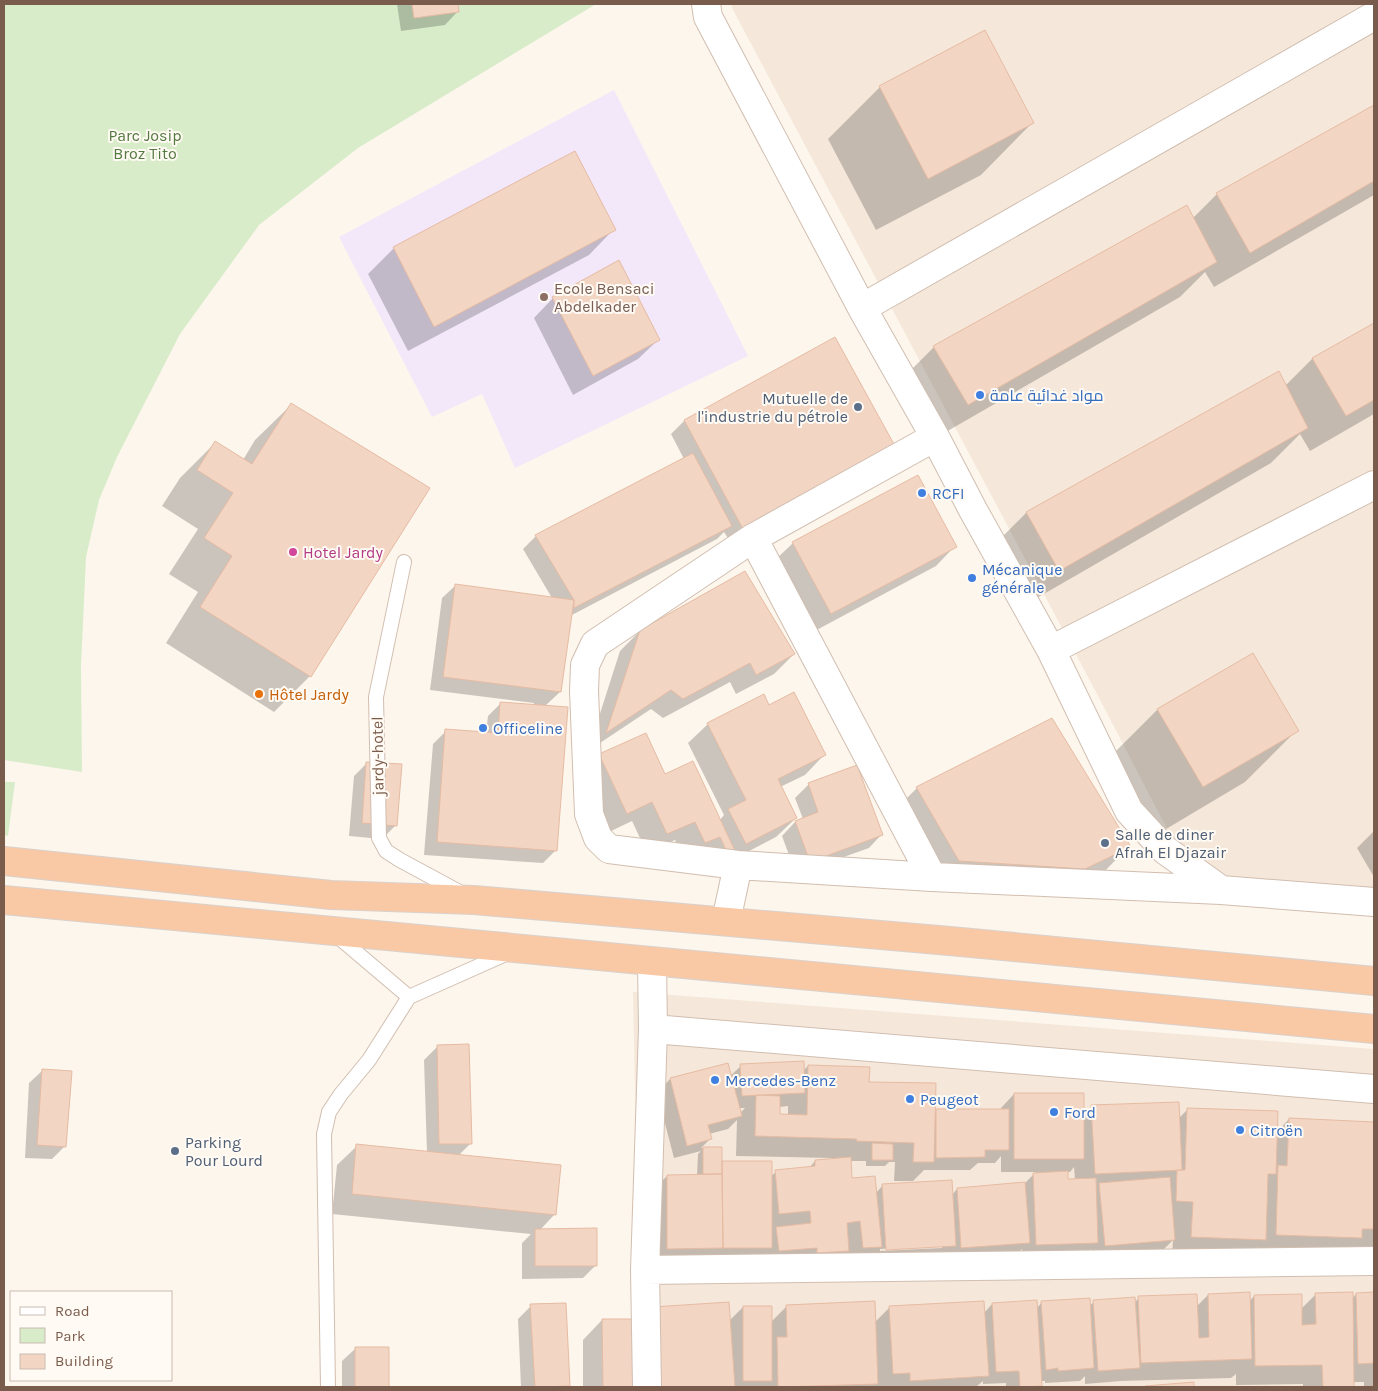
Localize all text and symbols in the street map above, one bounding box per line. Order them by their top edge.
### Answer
park label: Parc Josip Broz Tito [108,126,182,163]
place label: Ecole Bensaci Abdelkader [554,279,655,316]
marker: Ecole Bensaci Abdelkader [538,291,550,303]
place label: مواد غدائية عامة [990,386,1103,405]
place label: Mutuelle de l'industrie du pétrole [697,389,848,426]
marker: مواد غدائية عامة [974,389,986,401]
marker: Mutuelle de l'industrie du pétrole [852,401,864,413]
place label: RCFI [932,484,964,503]
marker: RCFI [916,487,928,499]
place label: Hotel Jardy [303,543,383,562]
marker: Hotel Jardy [287,546,299,558]
place label: Mécanique générale [982,560,1063,597]
marker: Mécanique générale [966,572,978,584]
place label: Hôtel Jardy [269,685,349,704]
marker: Hôtel Jardy [253,688,265,700]
street label: jardy-hotel [367,716,388,798]
place label: Officeline [493,719,563,738]
marker: Officeline [477,722,489,734]
place label: Salle de diner Afrah El Djazair [1115,825,1226,862]
marker: Salle de diner Afrah El Djazair [1099,837,1111,849]
place label: Mercedes-Benz [725,1071,836,1090]
marker: Mercedes-Benz [709,1074,721,1086]
place label: Peugeot [920,1090,979,1109]
marker: Peugeot [904,1093,916,1105]
place label: Ford [1064,1103,1096,1122]
marker: Ford [1048,1106,1060,1118]
place label: Citroën [1250,1121,1303,1140]
marker: Citroën [1234,1124,1246,1136]
place label: Parking Pour Lourd [185,1133,263,1170]
marker: Parking Pour Lourd [169,1145,181,1157]
legend [10,1291,172,1381]
text: Road [55,1302,90,1320]
text: Park [55,1327,85,1345]
text: Building [55,1352,113,1370]

